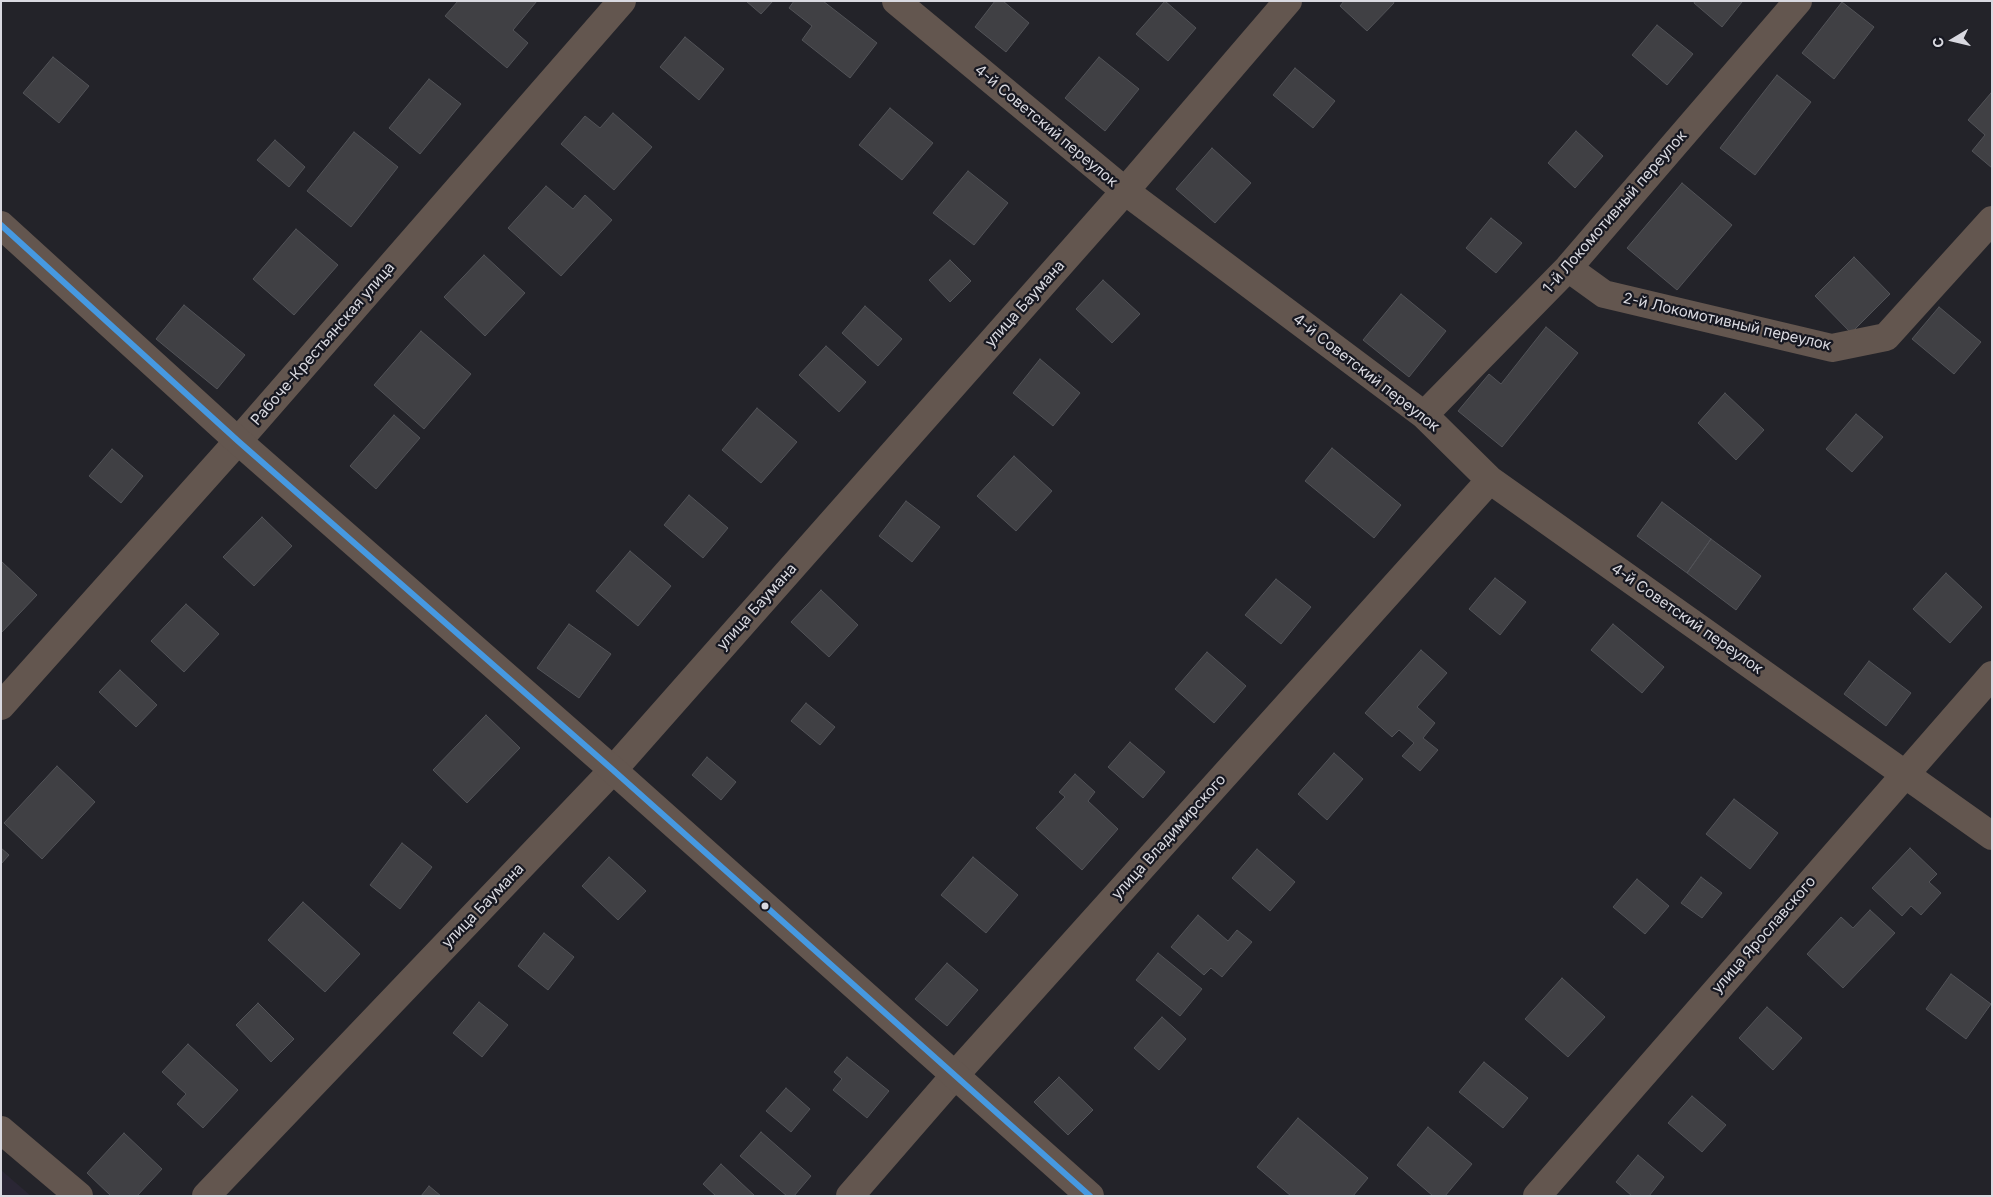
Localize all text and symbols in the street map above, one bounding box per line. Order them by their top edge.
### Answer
north arrow [1928,15,1978,65]
text: С [1928,36,1947,49]
street label: 4-й Советский переулок [971,61,1121,191]
street label: 1-й Локомотивный переулок [1539,127,1691,297]
street label: улица Баумана [981,257,1069,351]
street label: Рабоче-Крестьянская улица [247,259,399,429]
street label: 2-й Локомотивный переулок [1621,289,1833,355]
street label: 4-й Советский переулок [1289,310,1443,436]
street label: улица Баумана [713,560,801,654]
street label: 4-й Советский переулок [1608,560,1766,678]
street label: улица Владимирского [1108,771,1230,903]
street label: улица Баумана [438,860,528,952]
street label: улица Ярославского [1708,873,1820,997]
unlabelled marker [760,901,770,911]

